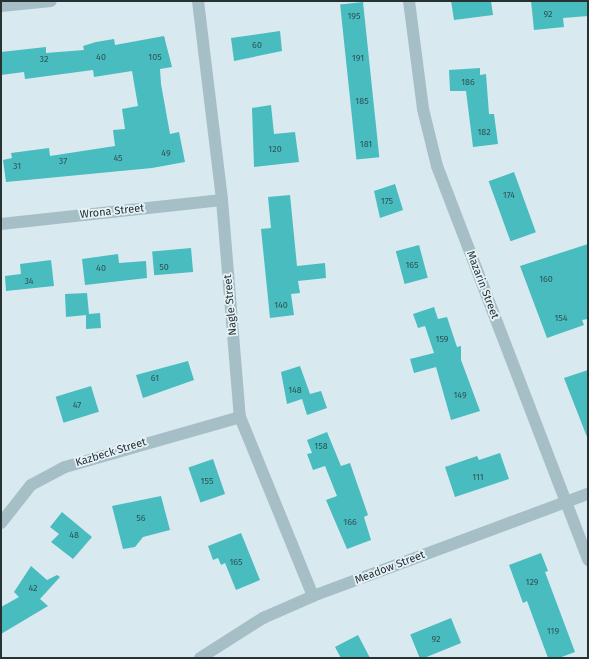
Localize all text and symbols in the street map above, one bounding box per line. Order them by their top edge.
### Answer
house number: 92 [544,9,552,19]
house number: 195 [347,11,361,21]
house number: 60 [252,40,262,50]
house number: 40 [96,52,106,62]
house number: 105 [148,52,162,62]
house number: 191 [352,53,364,63]
house number: 32 [40,54,48,64]
house number: 186 [461,77,475,87]
house number: 185 [355,96,369,106]
house number: 182 [477,127,491,137]
house number: 181 [360,139,372,149]
house number: 120 [268,144,282,154]
house number: 49 [161,148,171,158]
house number: 45 [113,153,123,163]
house number: 37 [59,156,67,166]
house number: 31 [13,161,21,171]
house number: 174 [503,190,515,200]
house number: 175 [381,196,393,206]
street label: Wrona Street [79,202,145,222]
street label: Mazarin Street [463,249,501,321]
house number: 165 [405,260,419,270]
house number: 50 [159,262,169,272]
house number: 40 [96,263,106,273]
street label: Nagle Street [222,274,240,336]
house number: 160 [539,274,553,284]
house number: 34 [24,276,34,286]
house number: 140 [274,300,288,310]
house number: 154 [554,313,568,323]
house number: 159 [436,334,448,344]
house number: 61 [151,373,159,383]
house number: 148 [288,385,302,395]
house number: 149 [453,390,467,400]
house number: 47 [73,400,81,410]
street label: Kazbeck Street [74,436,148,470]
house number: 158 [314,441,328,451]
house number: 111 [472,472,484,482]
house number: 155 [201,476,213,486]
house number: 56 [136,513,146,523]
house number: 166 [343,517,357,527]
house number: 48 [69,530,79,540]
street label: Meadow Street [353,549,427,587]
house number: 165 [229,557,243,567]
house number: 129 [526,577,538,587]
house number: 42 [28,583,38,593]
house number: 119 [547,626,559,636]
house number: 92 [432,634,440,644]

